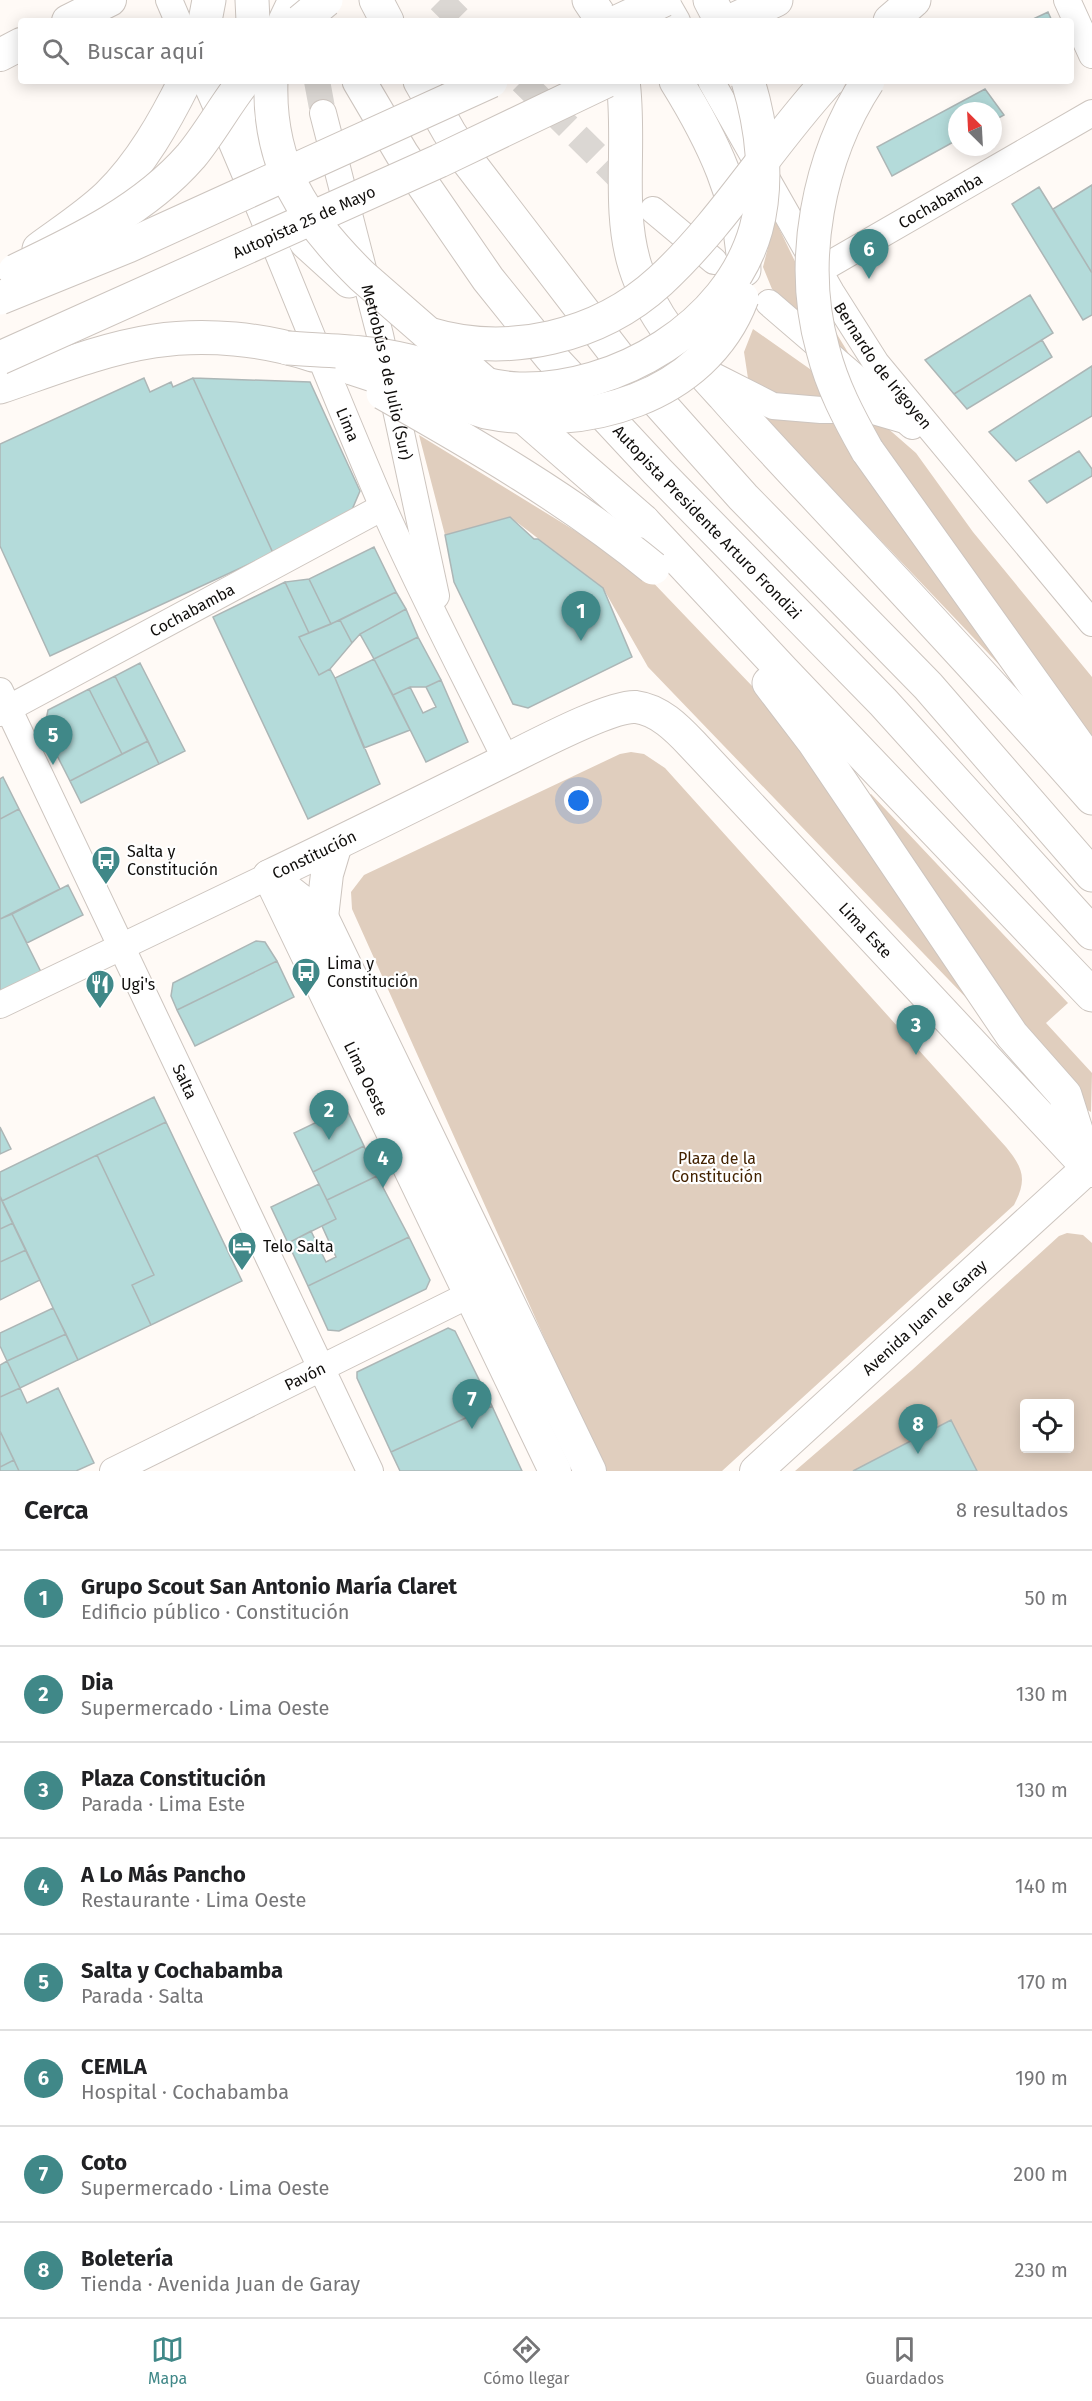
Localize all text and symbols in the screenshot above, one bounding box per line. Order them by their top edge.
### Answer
search box [18,18,1074,84]
icon: search [39,35,72,68]
text: Buscar aquí [87,38,204,65]
north arrow [948,102,1002,156]
street label: Cochabamba [895,169,985,232]
street label: Autopista 25 de Mayo [229,181,378,262]
pin: 6 [850,230,888,279]
street label: Metrobús 9 de Julio (Sur) [358,282,416,462]
street label: Bernardo de Irigoyen [830,299,936,433]
street label: Lima [333,405,364,444]
street label: Autopista Presidente Arturo Frondizi [609,421,806,623]
street label: Cochabamba [146,579,238,640]
pin: 1 [562,592,600,641]
pin: 5 [34,716,72,765]
your location [564,786,593,815]
street label: Constitución [269,826,359,883]
place label: Salta y Constitución [127,842,218,879]
bus stop icon: Salta y Constitución [90,844,122,886]
street label: Lima Este [835,898,896,962]
place label: Lima y Constitución [327,954,418,991]
bus stop icon: Lima y Constitución [290,956,322,998]
restaurant icon: Ugi's [84,968,116,1010]
place label: Ugi's [121,975,155,994]
pin: 3 [896,1006,936,1055]
street label: Lima Oeste [340,1038,392,1119]
street label: Salta [169,1061,202,1102]
pin: 2 [310,1090,348,1140]
pin: 4 [364,1138,403,1188]
park label: Plaza de la Constitución [671,1149,763,1186]
hotel icon: Telo Salta [226,1230,258,1272]
place label: Telo Salta [263,1237,334,1256]
street label: Avenida Juan de Garay [858,1255,991,1379]
street label: Pavón [281,1358,329,1394]
pin: 7 [452,1380,492,1429]
map controls [1020,1399,1074,1453]
button: locate [1020,1399,1074,1453]
pin: 8 [898,1404,938,1454]
text: Cerca [24,1495,89,1526]
text: 8 resultados [956,1498,1068,1522]
text: Grupo Scout San Antonio María Claret [81,1573,457,1600]
text: 1 [39,1586,48,1610]
text: 50 m [1024,1586,1068,1610]
text: Edificio público · Constitución [81,1600,350,1624]
text: Dia [81,1669,114,1696]
text: 2 [38,1682,49,1706]
text: 130 m [1016,1682,1068,1706]
text: Supermercado · Lima Oeste [81,1696,329,1720]
text: Plaza Constitución [81,1765,266,1792]
text: 3 [38,1778,49,1802]
text: 130 m [1016,1778,1068,1802]
text: Parada · Lima Este [81,1792,245,1816]
text: A Lo Más Pancho [81,1861,246,1888]
text: 4 [38,1874,49,1898]
text: 140 m [1015,1874,1068,1898]
text: Restaurante · Lima Oeste [81,1888,306,1912]
text: Salta y Cochabamba [81,1957,283,1984]
text: 5 [38,1970,49,1994]
text: 170 m [1017,1970,1068,1994]
text: Parada · Salta [81,1984,204,2008]
text: CEMLA [81,2053,147,2080]
text: 6 [38,2066,49,2090]
text: 190 m [1015,2066,1068,2090]
text: Hospital · Cochabamba [81,2080,289,2104]
text: Coto [81,2149,127,2176]
text: 7 [39,2162,48,2186]
text: 200 m [1013,2162,1068,2186]
text: Supermercado · Lima Oeste [81,2176,329,2200]
text: Boletería [81,2245,173,2272]
text: 8 [38,2258,49,2282]
text: 230 m [1015,2258,1068,2282]
text: Tienda · Avenida Juan de Garay [81,2272,360,2296]
tab: Mapa [148,2333,187,2388]
tab: Cómo llegar [483,2333,569,2388]
tab: Guardados [865,2333,944,2388]

